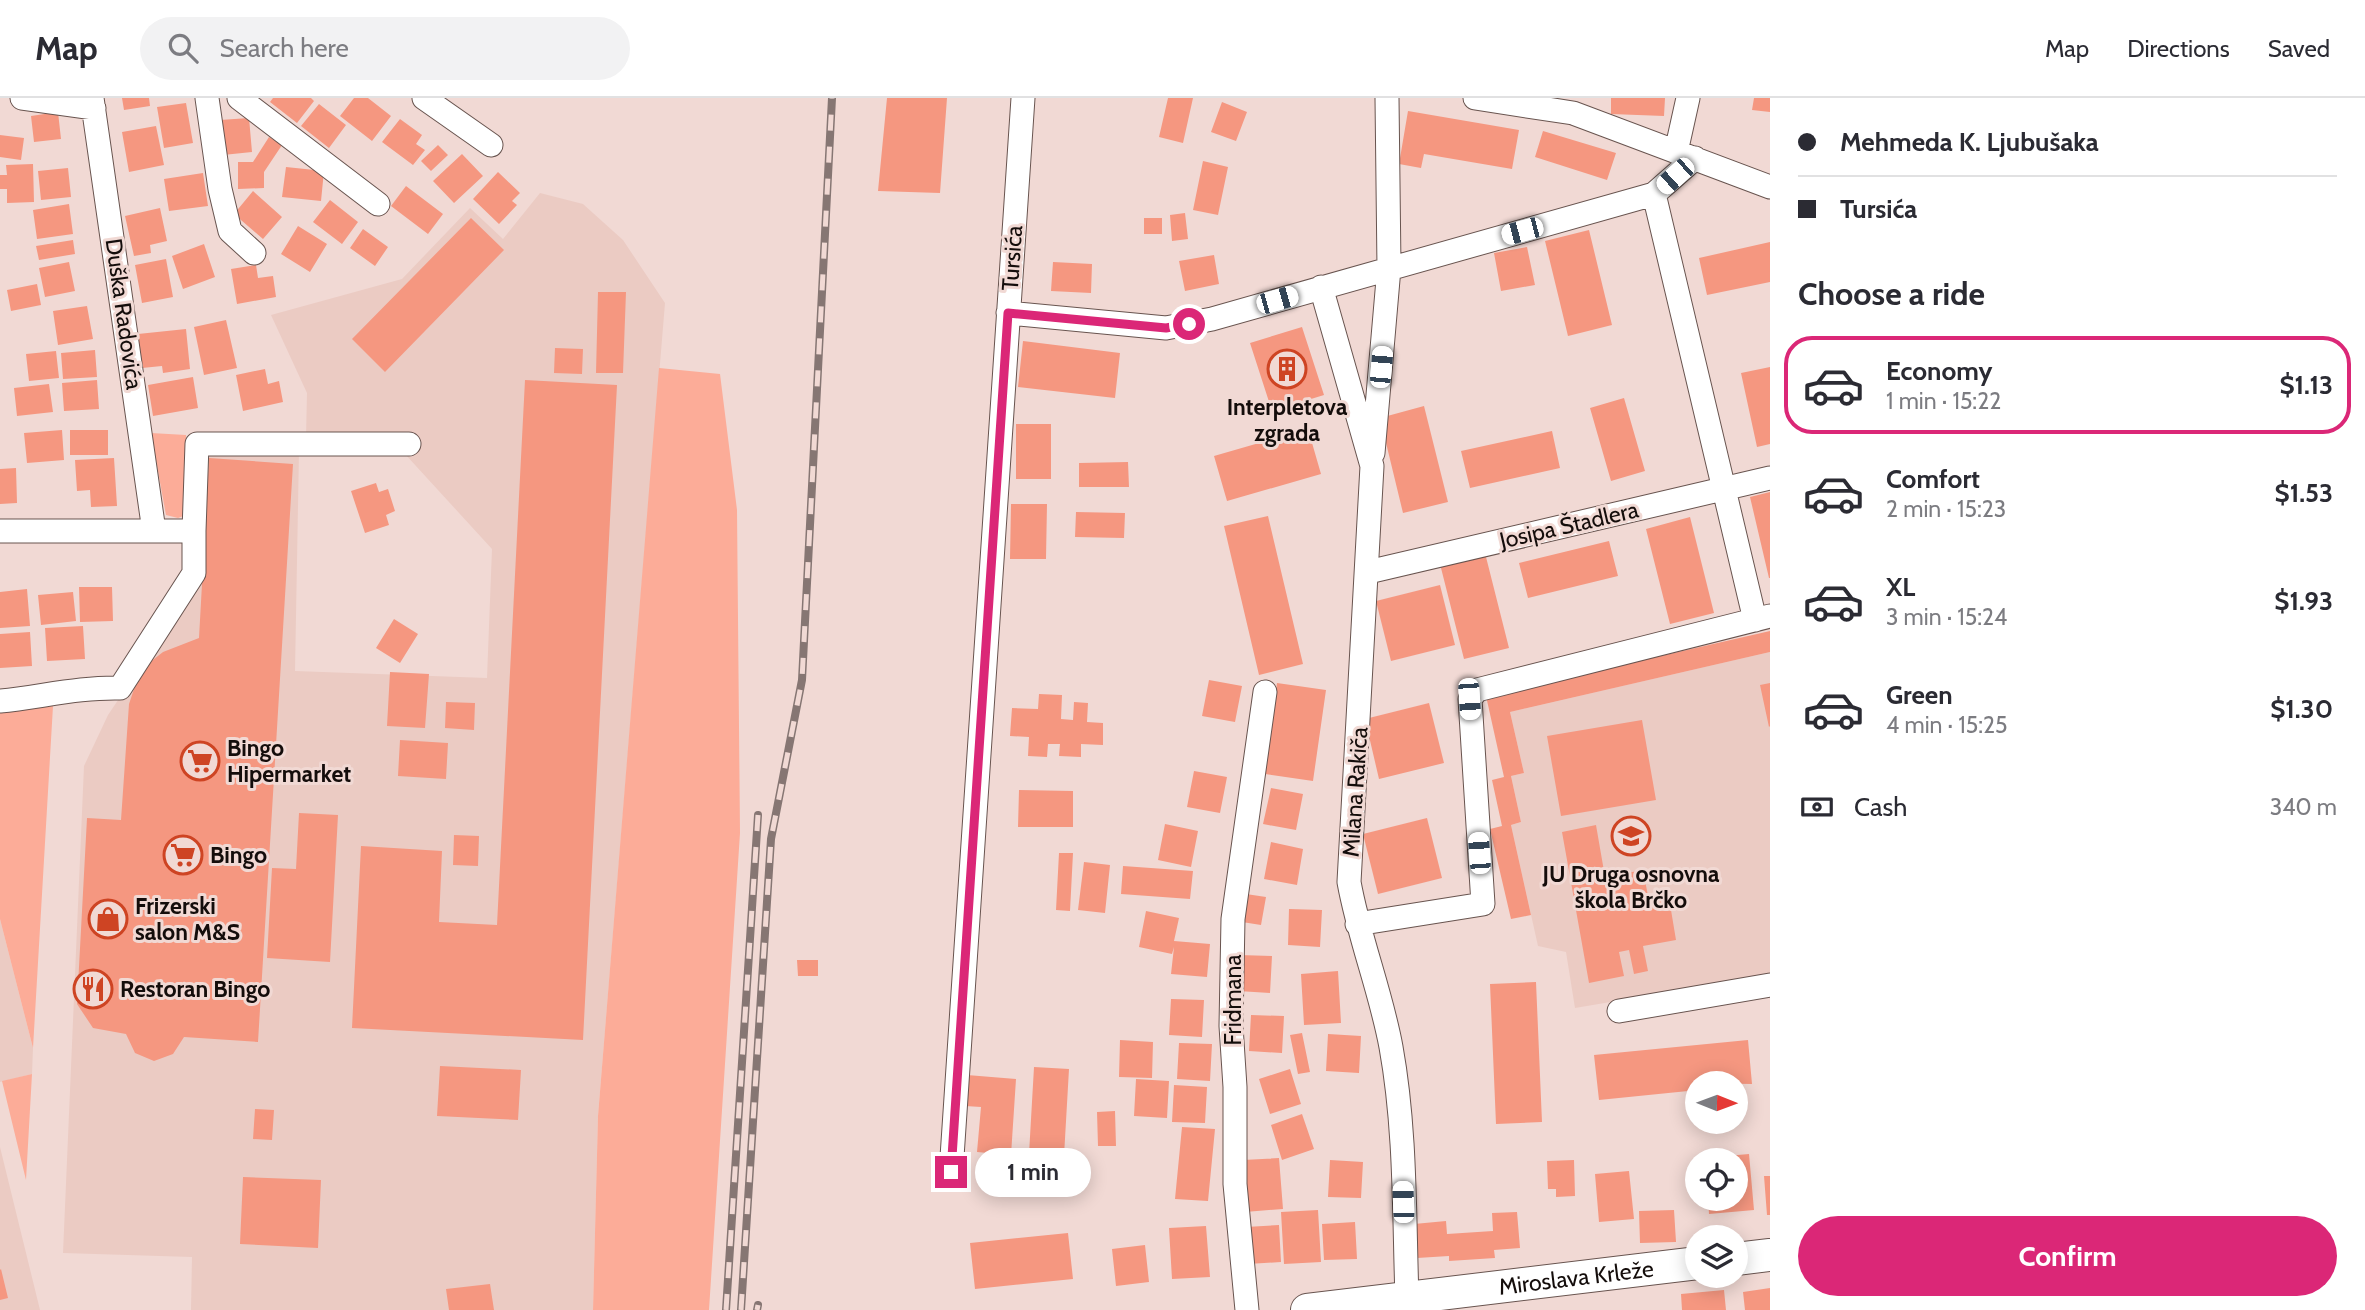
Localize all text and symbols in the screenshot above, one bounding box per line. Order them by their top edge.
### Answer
search box [140,17,630,80]
text: Map [35,28,98,68]
icon: search [164,29,202,67]
text: Search here [220,32,349,64]
text: Map [2045,34,2089,63]
text: Directions [2127,34,2230,63]
text: Saved [2268,34,2330,63]
text: Mehmeda K. Ljubušaka [1840,126,2099,158]
car [1653,154,1698,198]
text: Tursića [1840,193,1917,225]
car [1499,215,1546,247]
street label: Tursića [996,224,1028,292]
street label: Duška Radovića [100,237,148,391]
text: Choose a ride [1798,274,1985,313]
car [1254,284,1301,316]
route start [1173,308,1205,340]
car [1369,345,1394,389]
building icon: Interpletova zgrada [1266,348,1308,390]
icon: car [1802,354,1865,417]
text: Economy [1886,355,1992,387]
text: $1.13 [2279,369,2333,401]
text: 1 min · 15:22 [1886,387,2001,415]
place label: Interpletova zgrada [1227,393,1348,447]
icon: car [1802,462,1865,525]
text: Comfort [1886,463,1980,495]
text: $1.53 [2275,477,2333,509]
street label: Josipa Štadlera [1496,494,1641,555]
text: 2 min · 15:23 [1886,495,2006,523]
icon: car [1802,570,1865,633]
text: XL [1886,571,1915,603]
text: $1.93 [2274,585,2333,617]
text: 3 min · 15:24 [1886,603,2007,631]
car [1458,677,1481,721]
icon: car [1802,678,1865,741]
text: Green [1886,679,1953,711]
text: $1.30 [2270,693,2333,725]
text: 4 min · 15:25 [1886,711,2007,739]
street label: Milana Rakiča [1336,726,1374,858]
place label: Bingo Hipermarket [227,734,351,788]
supermarket icon: Bingo Hipermarket [179,740,221,782]
icon: cash [1798,788,1836,826]
text: Cash [1854,791,1907,823]
text: 340 m [2270,793,2337,821]
school or university icon: JU Druga osnovna škola Brčko [1610,815,1652,857]
car [1468,831,1491,875]
supermarket icon: Bingo [162,834,204,876]
place label: Bingo [210,841,267,869]
place label: JU Druga osnovna škola Brčko [1542,860,1720,914]
place label: Frizerski salon M&S [135,892,240,946]
shop icon: Frizerski salon M&S [87,898,129,940]
street label: Fridmana [1219,954,1247,1046]
restaurant icon: Restoran Bingo [72,968,114,1010]
place label: Restoran Bingo [120,975,270,1003]
north arrow [1685,1071,1748,1134]
map controls [1685,1071,1748,1288]
callout: 1 min [976,1148,1091,1196]
button: locate [1685,1148,1748,1211]
route end [935,1156,967,1188]
text: 1 min [1007,1158,1059,1186]
car [1392,1181,1415,1223]
button: Confirm [1798,1216,2337,1296]
button: layers [1685,1225,1748,1288]
street label: Miroslava Krleže [1497,1254,1655,1301]

